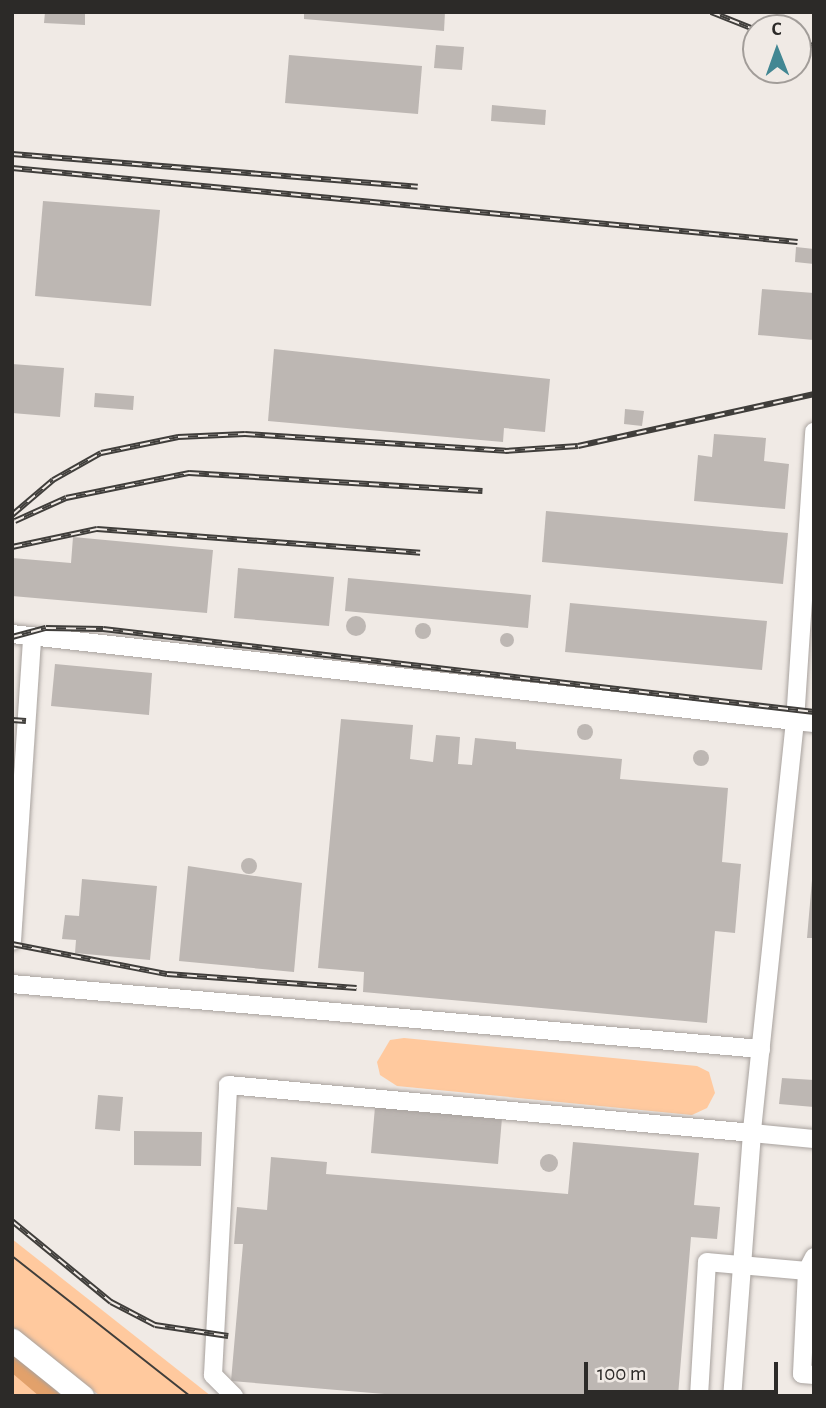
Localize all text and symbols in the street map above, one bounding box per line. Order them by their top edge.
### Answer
north arrow [742,14,812,84]
text: С [771,20,782,39]
scale bar [588,1348,782,1392]
text: 100 m [597,1363,647,1384]

